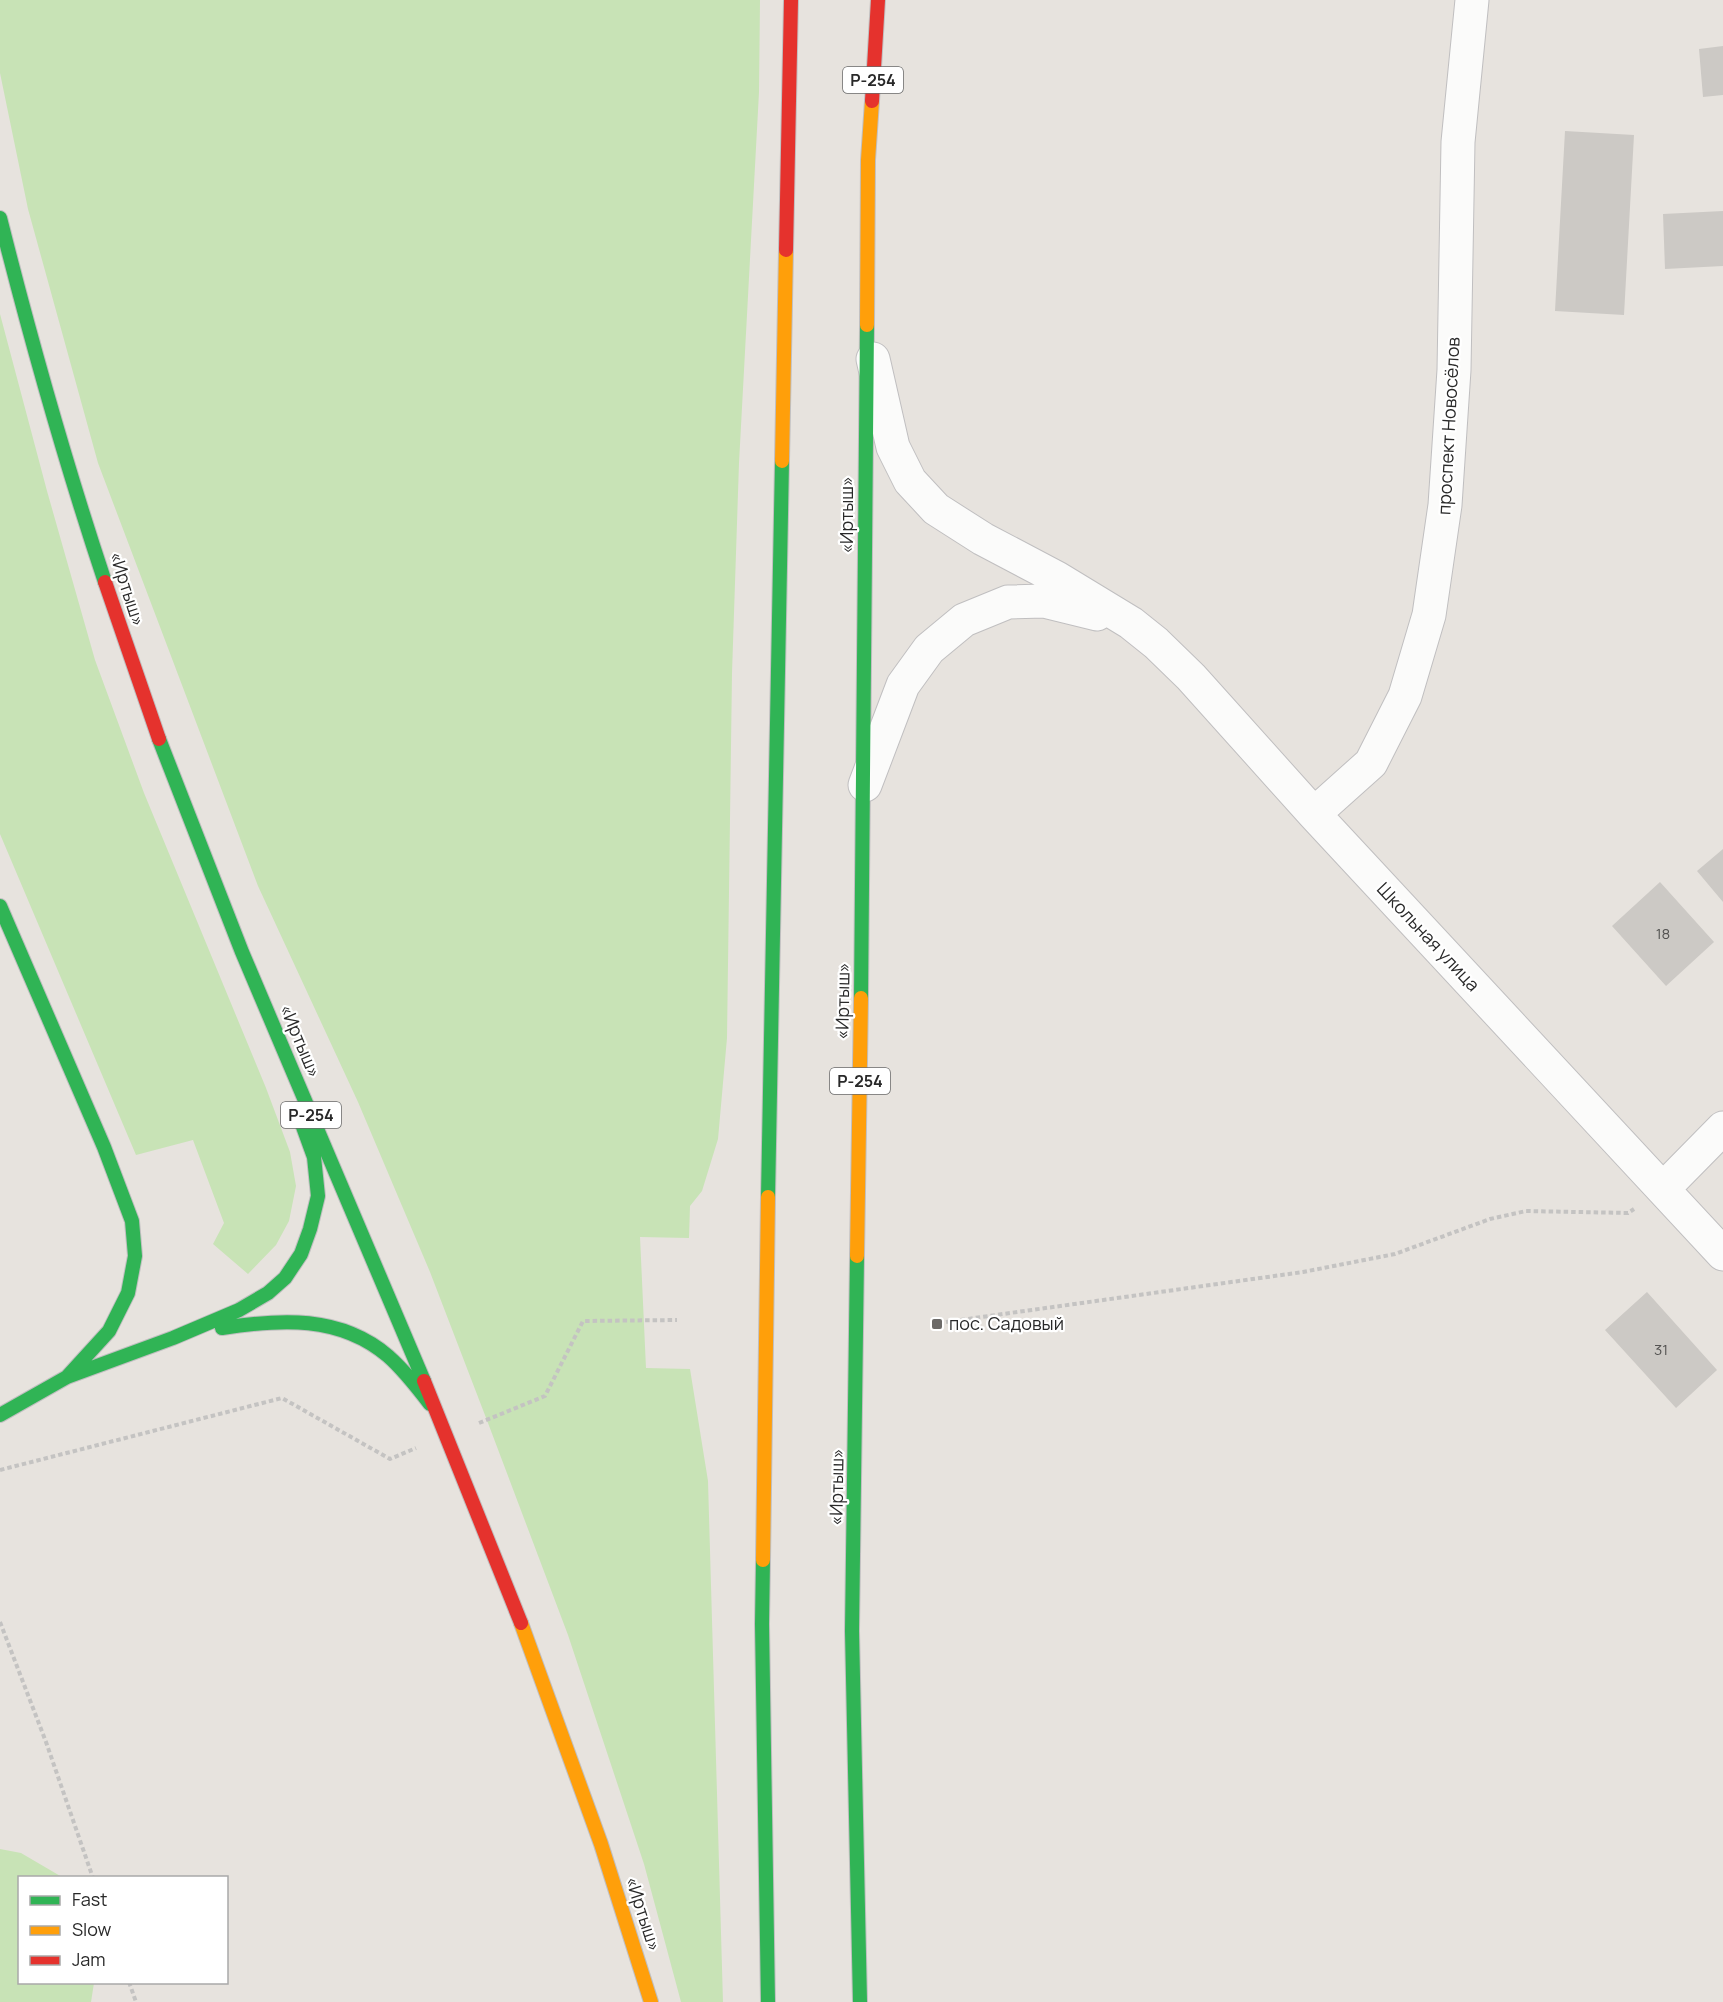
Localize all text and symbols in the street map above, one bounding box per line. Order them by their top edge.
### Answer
road number: Р-254 [843,67,903,93]
street label: проспект Новосёлов [1431,336,1465,516]
street label: «Иртыш» [834,476,858,554]
street label: «Иртыш» [105,548,151,629]
street label: Школьная улица [1372,877,1485,996]
house number: 18 [1656,923,1670,944]
street label: «Иртыш» [829,962,855,1040]
street label: «Иртыш» [275,1000,327,1081]
road number: Р-254 [830,1068,890,1094]
road number: Р-254 [281,1102,341,1128]
place label: пос. Садовый [949,1311,1064,1335]
marker: пос. Садовый [930,1317,944,1331]
house number: 31 [1654,1339,1668,1360]
street label: «Иртыш» [823,1448,849,1526]
street label: «Иртыш» [621,1873,667,1954]
legend [18,1876,228,1984]
text: Fast [72,1887,107,1911]
text: Slow [72,1917,112,1941]
text: Jam [72,1947,106,1971]

